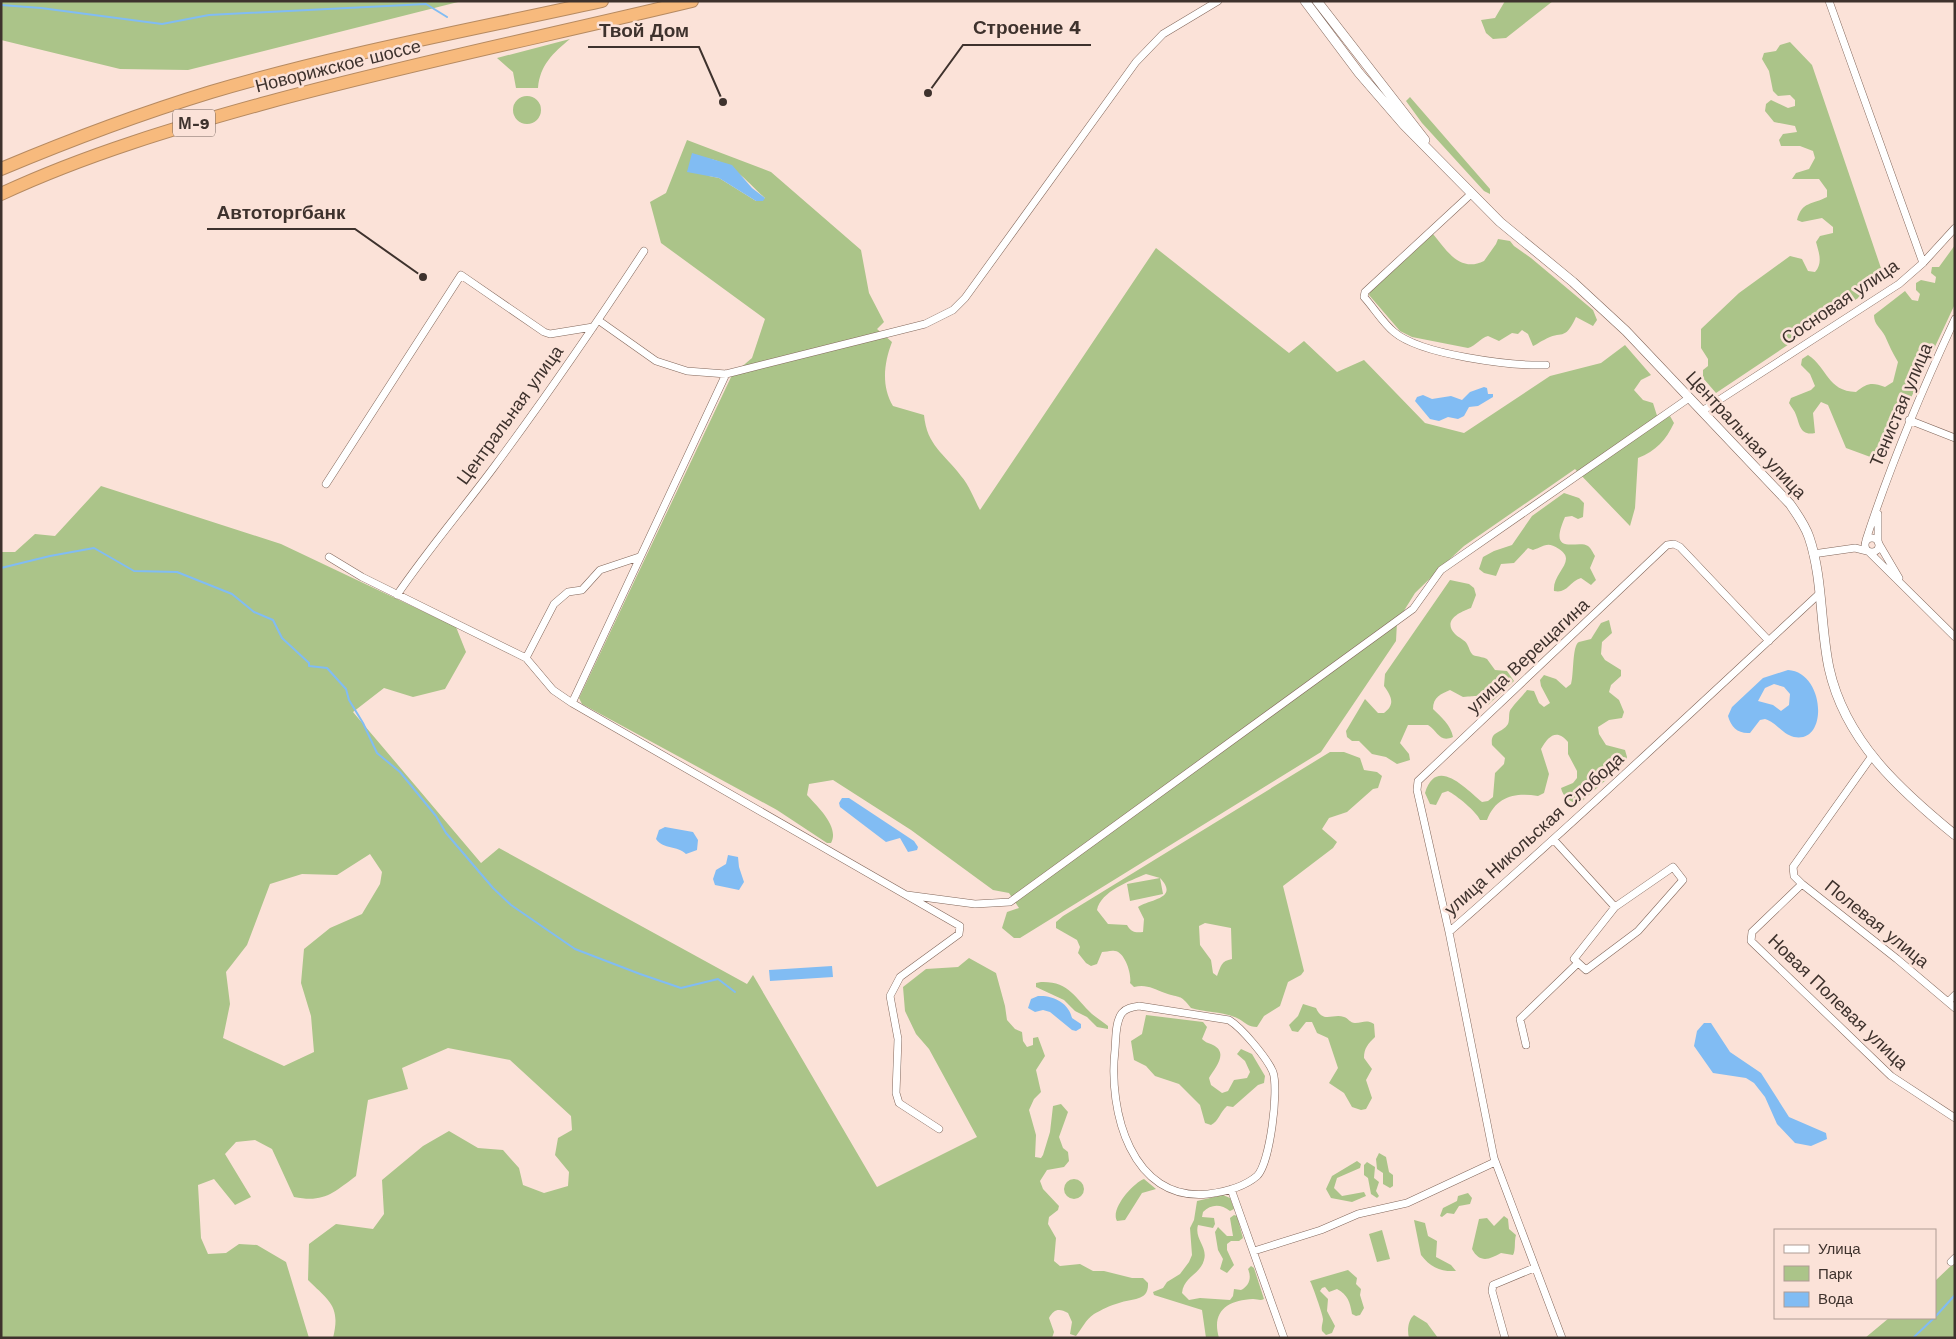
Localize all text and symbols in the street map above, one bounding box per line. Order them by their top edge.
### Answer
callout: Строение 4 [963,11,1091,45]
callout: Твой Дом [588,13,699,47]
text: Строение 4 [973,16,1081,39]
text: Твой Дом [599,19,689,42]
street label: Новорижское шоссе [253,35,423,96]
road number: М-9 [173,110,215,136]
callout: Автоторгбанк [207,195,355,229]
text: Автоторгбанк [217,201,346,224]
street label: Сосновая улица [1777,254,1903,349]
street label: Тенистая улица [1865,339,1936,470]
street label: Центральная улица [452,340,568,488]
street label: Центральная улица [1682,367,1812,504]
street label: улица Верещагина [1462,593,1594,718]
street label: улица Никольская Слобода [1440,747,1628,920]
street label: Полевая улица [1821,875,1934,973]
street label: Новая Полевая улица [1764,929,1913,1075]
legend [1774,1229,1936,1319]
text: Улица [1818,1240,1861,1258]
text: Парк [1818,1265,1852,1283]
text: Вода [1818,1290,1854,1308]

